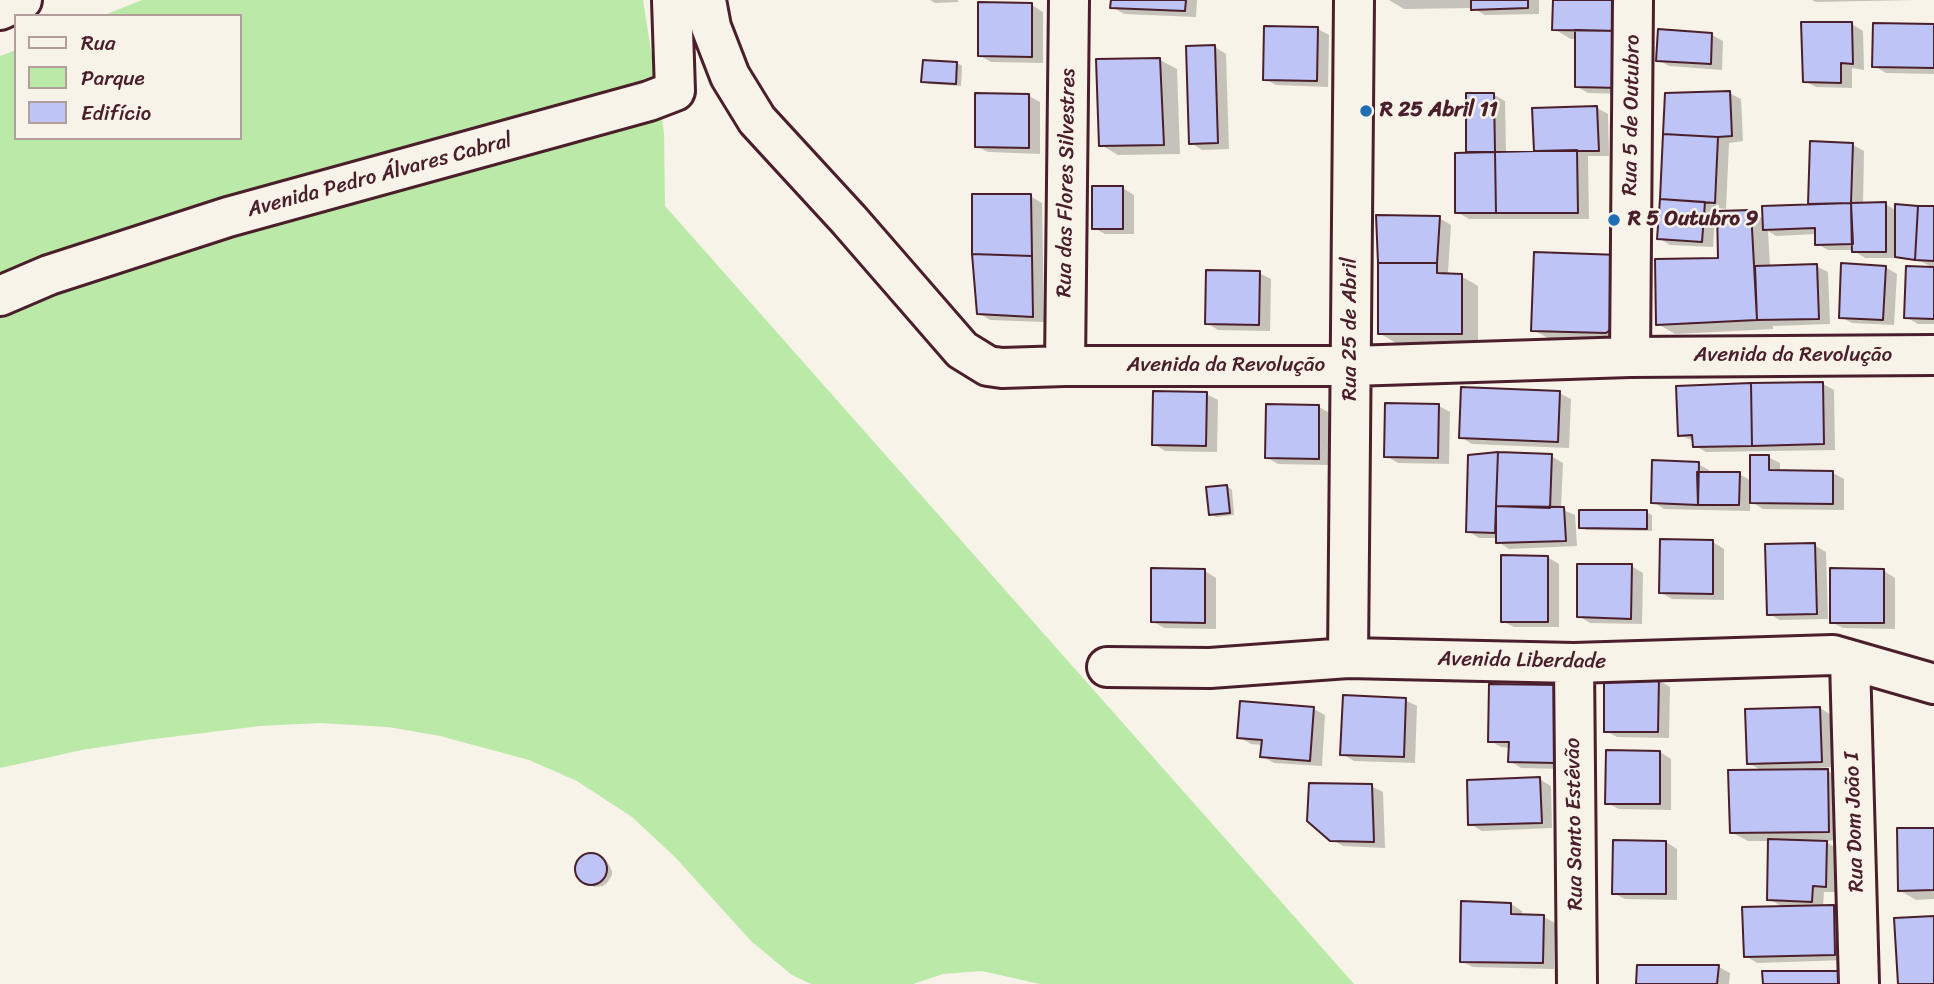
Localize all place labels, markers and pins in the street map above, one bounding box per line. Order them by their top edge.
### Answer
place label: R 25 Abril 11 [1380,98,1498,124]
marker: R 25 Abril 11 [1358,103,1374,119]
place label: R 5 Outubro 9 [1628,207,1758,233]
marker: R 5 Outubro 9 [1606,212,1622,228]

